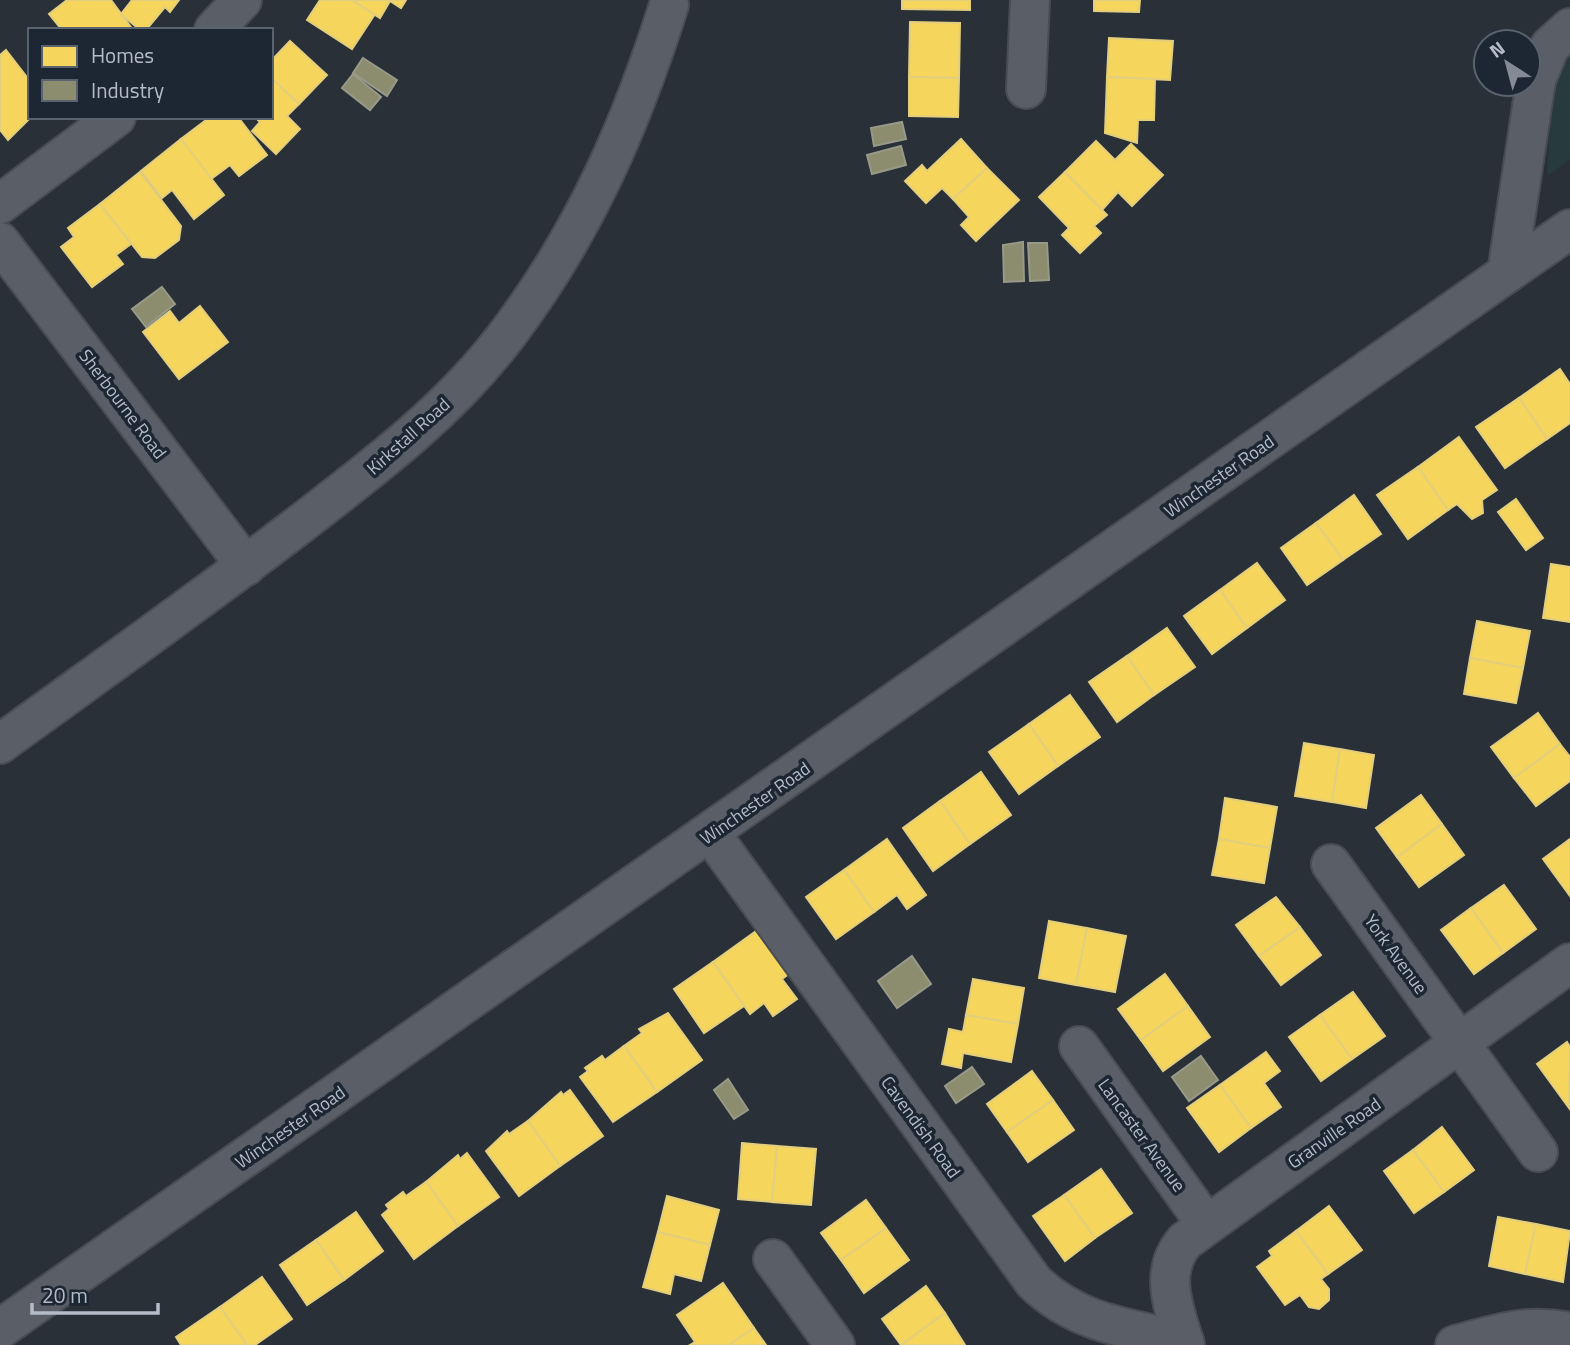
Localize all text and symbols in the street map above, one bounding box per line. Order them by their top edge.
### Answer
legend [28,28,273,119]
north arrow [1472,28,1542,98]
text: N [1483,33,1511,64]
text: Homes [91,39,154,71]
text: Industry [91,74,164,106]
street label: Sherbourne Road [73,343,173,465]
street label: Kirkstall Road [360,391,456,481]
street label: Winchester Road [1158,428,1280,524]
street label: Winchester Road [694,755,816,851]
street label: York Avenue [1358,908,1434,1000]
street label: Cavendish Road [875,1070,967,1184]
street label: Lancaster Avenue [1092,1073,1192,1197]
street label: Winchester Road [229,1079,351,1175]
street label: Granville Road [1282,1091,1386,1175]
scale bar [32,1272,158,1316]
text: 20 m [42,1279,88,1311]

